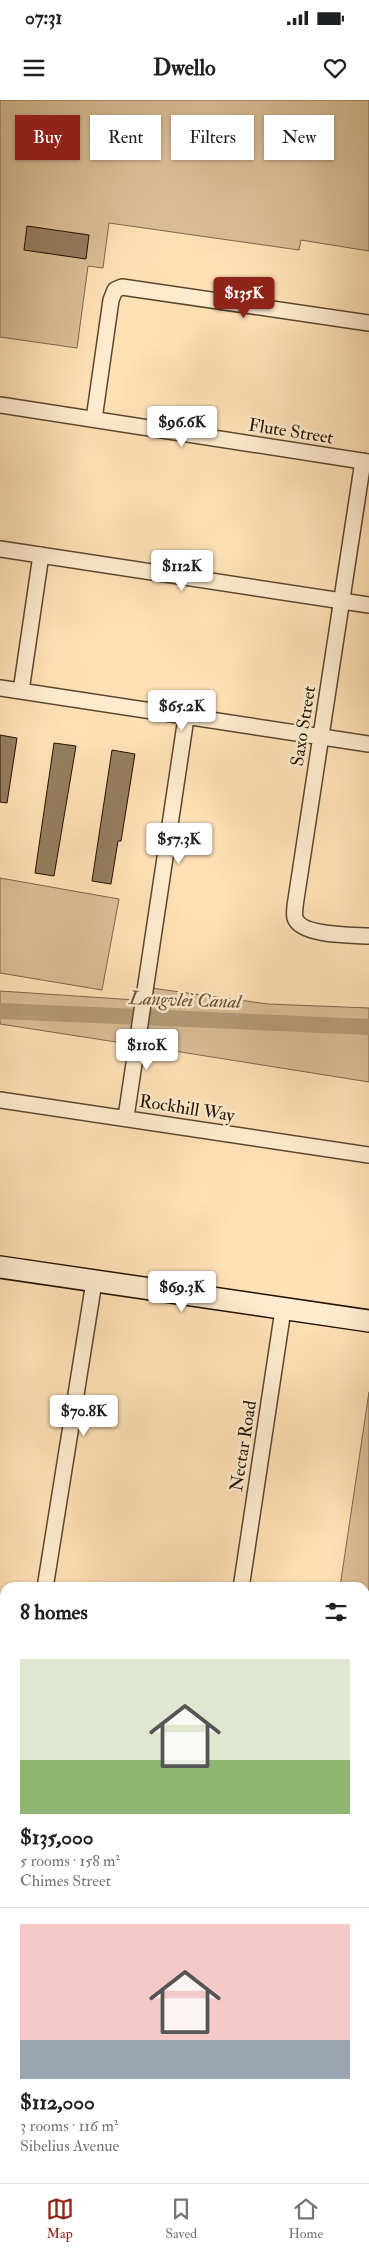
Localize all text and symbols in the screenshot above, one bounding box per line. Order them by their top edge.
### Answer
text: 07:31 [25,6,62,30]
icon: menu [20,54,48,82]
text: Dwello [153,54,216,82]
icon: heart [321,54,349,82]
chip: Buy [15,115,80,160]
chip: Rent [90,115,161,160]
chip: Filters [171,115,254,160]
chip: New [264,115,334,160]
pin: $135K [209,276,279,319]
text: $135K [224,283,264,303]
pin: $96.6K [141,406,223,448]
text: $96.6K [158,412,206,432]
street label: Flute Street [247,413,335,450]
pin: $112K [147,550,217,592]
text: $112K [162,556,202,576]
street label: Saxo Street [286,684,321,768]
pin: $65.2K [141,690,223,732]
text: $65.2K [159,696,205,716]
pin: $57.3K [138,822,220,865]
text: $57.3K [157,829,201,849]
water label: Langvlei Canal [127,986,243,1014]
pin: $110K [112,1028,182,1071]
text: $110K [127,1035,167,1055]
street label: Rockhill Way [138,1090,237,1128]
pin: $69.3K [141,1270,223,1313]
text: $69.3K [159,1277,205,1297]
pin: $70.8K [43,1394,125,1437]
street label: Nectar Road [225,1399,262,1493]
text: $70.8K [61,1401,107,1421]
icon: filters [322,1598,350,1626]
text: 8 homes [20,1599,88,1626]
icon: home [140,1691,230,1781]
text: $135,000 [20,1824,94,1851]
text: 5 rooms · 158 m² [20,1851,120,1871]
text: Chimes Street [20,1871,111,1891]
icon: home [140,1957,230,2047]
text: $112,000 [20,2089,95,2116]
text: 3 rooms · 116 m² [20,2116,118,2136]
text: Sibelius Avenue [20,2136,119,2156]
tab: Map [46,2195,74,2242]
tab: Saved [165,2195,197,2242]
tab: Home [289,2195,323,2242]

